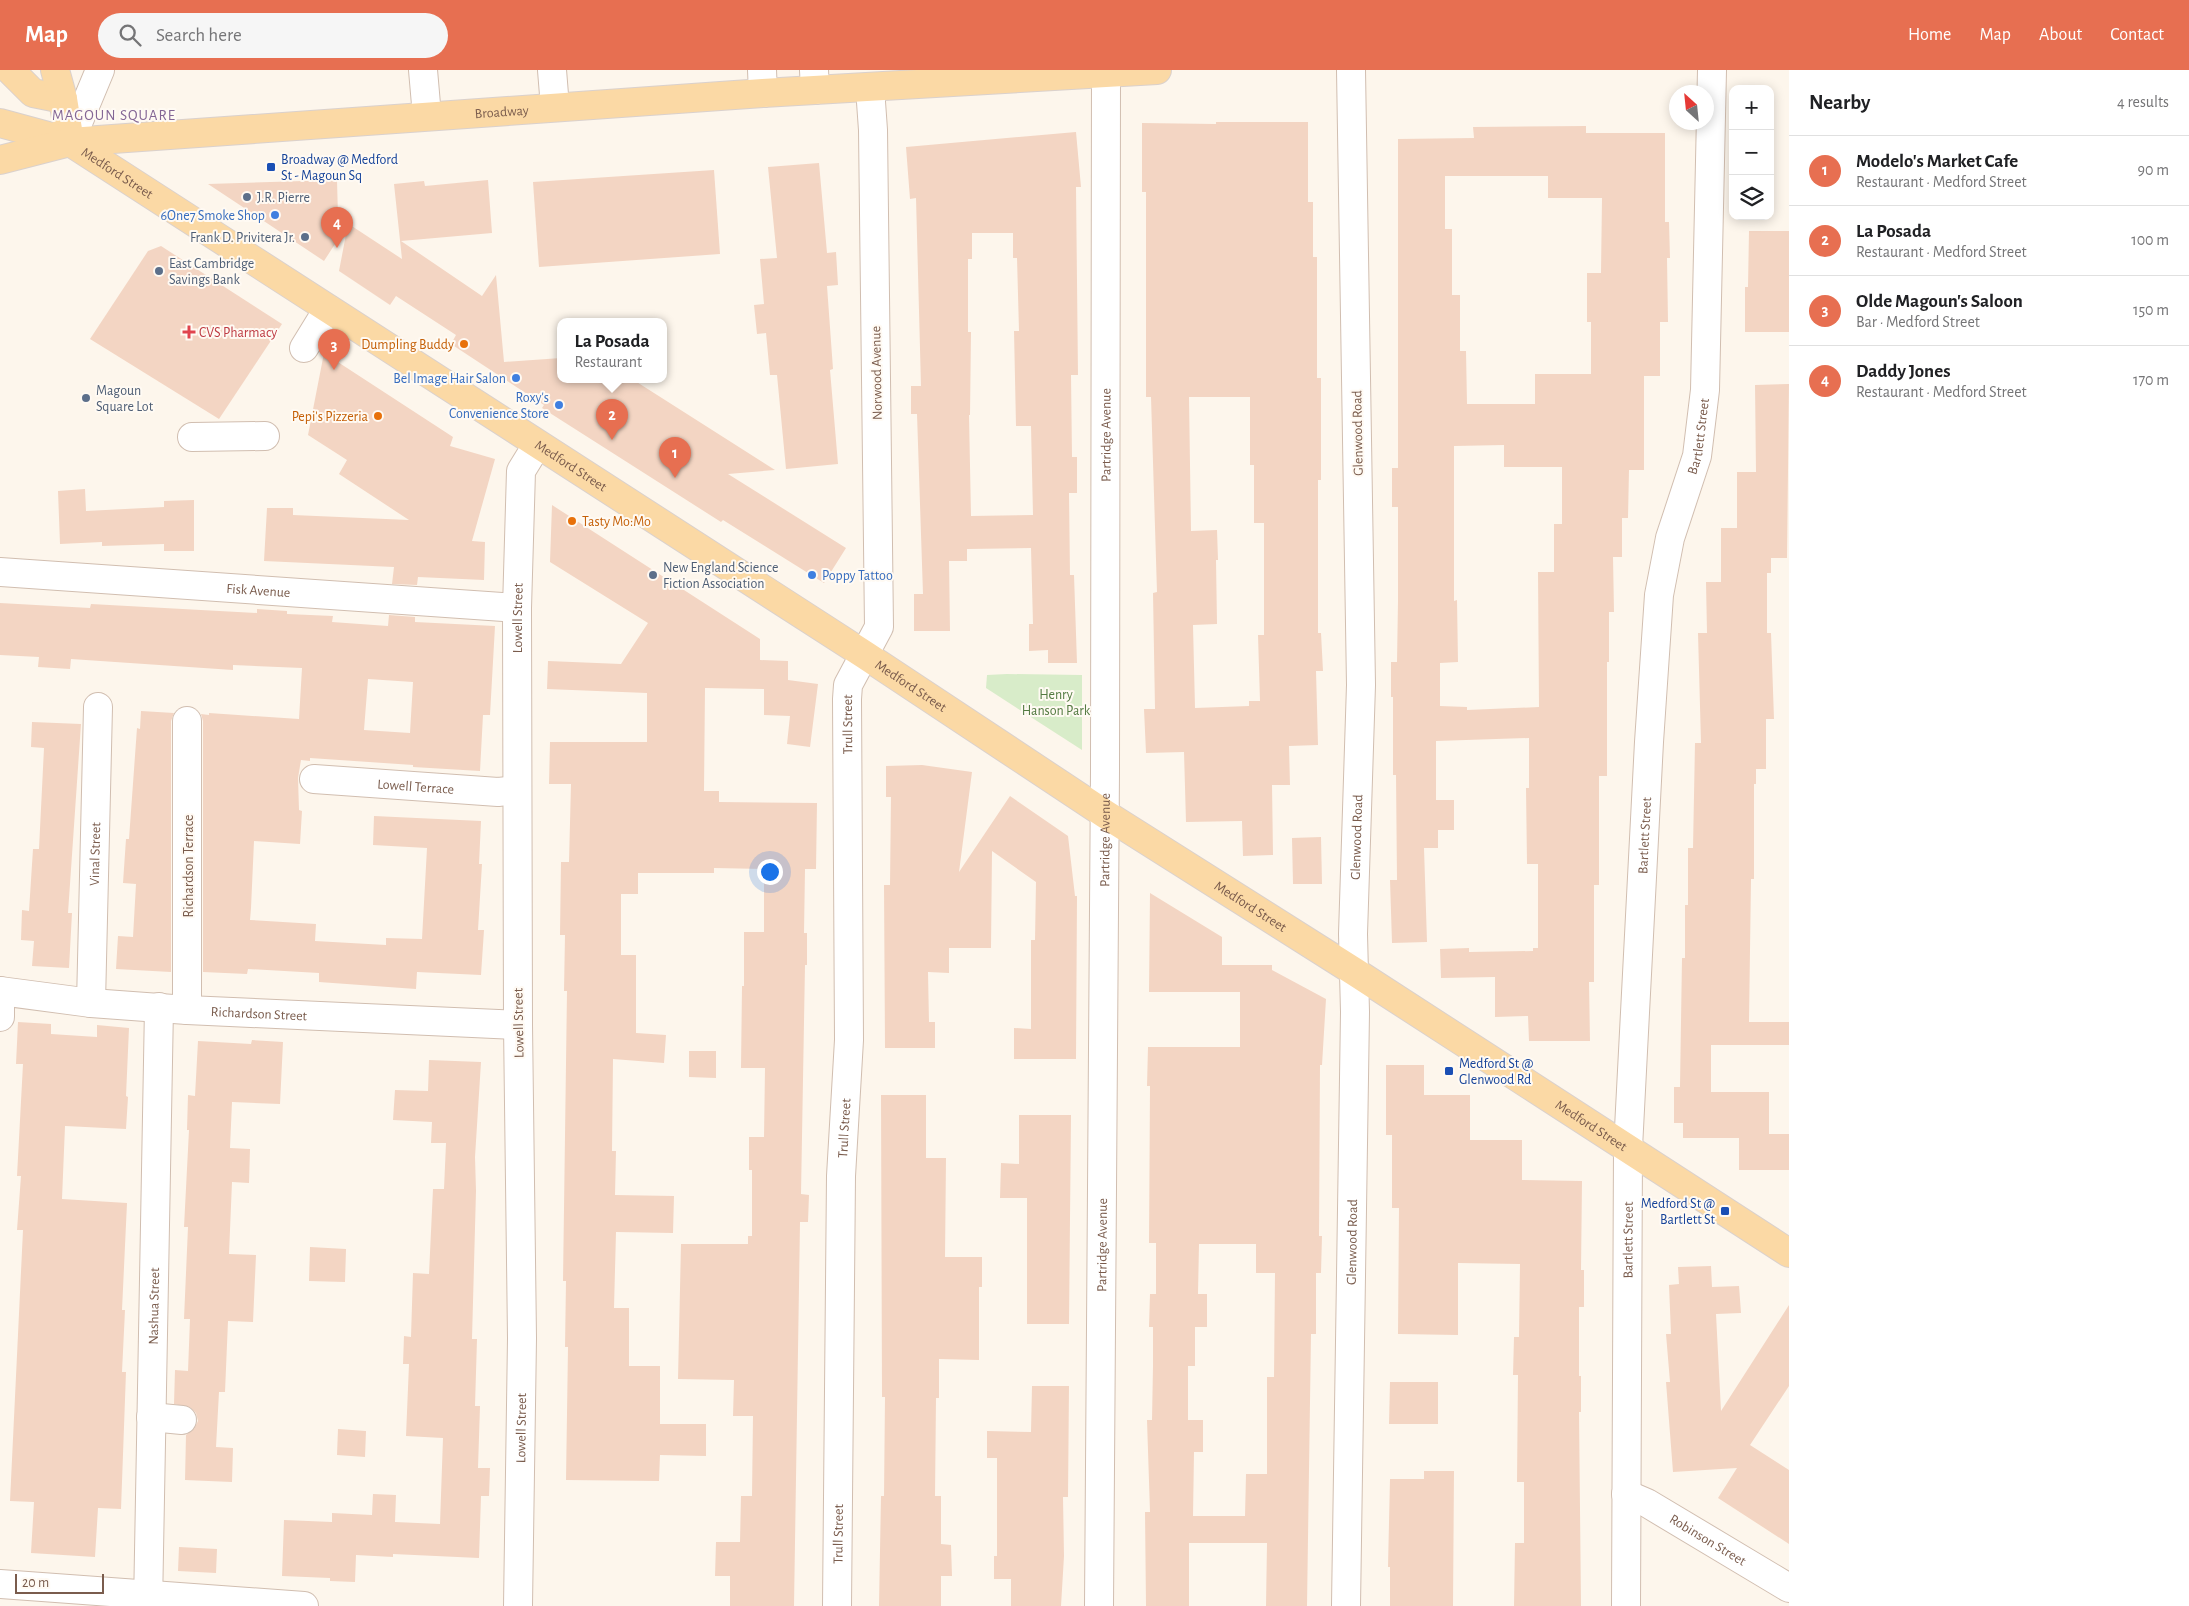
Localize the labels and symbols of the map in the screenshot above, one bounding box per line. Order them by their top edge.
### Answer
north arrow [1669,85,1714,130]
street label: Broadway [474,104,529,121]
district label: MAGOUN SQUARE [52,108,176,123]
street label: Medford Street [79,145,156,202]
place label: Broadway @ Medford St - Magoun Sq [281,153,398,183]
marker: Broadway @ Medford St - Magoun Sq [265,161,277,173]
marker: J.R. Pierre [241,191,253,203]
place label: J.R. Pierre [257,191,310,205]
pin: 4 [321,207,353,248]
place label: 6One7 Smoke Shop [160,209,265,223]
marker: 6One7 Smoke Shop [269,209,281,221]
place label: Frank D. Privitera Jr. [190,231,295,245]
marker: Frank D. Privitera Jr. [299,231,311,243]
place label: East Cambridge Savings Bank [169,257,254,287]
marker: East Cambridge Savings Bank [153,265,165,277]
marker: CVS Pharmacy [183,326,195,338]
place label: CVS Pharmacy [199,326,277,340]
street label: Norwood Avenue [869,326,885,420]
pin: 3 [318,329,350,370]
place label: Dumpling Buddy [361,338,454,352]
marker: Dumpling Buddy [458,338,470,350]
place label: Bel Image Hair Salon [393,372,506,386]
marker: Bel Image Hair Salon [510,372,522,384]
place label: Magoun Square Lot [96,384,154,414]
street label: Partridge Avenue [1099,388,1114,482]
street label: Glenwood Road [1350,390,1366,476]
place label: Roxy's Convenience Store [449,391,549,421]
marker: Magoun Square Lot [80,392,92,404]
street label: Bartlett Street [1685,397,1712,476]
marker: Roxy's Convenience Store [553,399,565,411]
pin: 2 [596,399,628,440]
place label: Pepi's Pizzeria [292,410,369,424]
marker: Pepi's Pizzeria [372,410,384,422]
pin: 1 [659,437,691,478]
street label: Medford Street [532,438,609,495]
marker: Tasty Mo:Mo [566,515,578,527]
place label: Tasty Mo:Mo [582,515,651,529]
place label: New England Science Fiction Association [663,561,778,591]
marker: New England Science Fiction Association [647,569,659,581]
marker: Poppy Tattoo [806,569,818,581]
place label: Poppy Tattoo [822,569,893,583]
street label: Fisk Avenue [226,582,291,600]
street label: Lowell Street [511,582,526,653]
street label: Medford Street [872,658,949,715]
park label: Henry Hanson Park [1022,688,1091,718]
street label: Trull Street [841,693,855,754]
street label: Lowell Terrace [377,777,455,797]
street label: Partridge Avenue [1098,793,1113,887]
street label: Glenwood Road [1349,794,1365,880]
street label: Bartlett Street [1636,796,1654,874]
street label: Richardson Terrace [182,815,196,917]
street label: Vinal Street [88,821,103,886]
your location [757,859,783,885]
street label: Medford Street [1212,879,1289,935]
street label: Lowell Street [511,987,527,1058]
street label: Richardson Street [210,1005,308,1023]
place label: Medford St @ Glenwood Rd [1459,1057,1534,1087]
marker: Medford St @ Glenwood Rd [1443,1065,1455,1077]
street label: Trull Street [836,1097,854,1158]
street label: Medford Street [1553,1098,1630,1154]
place label: Medford St @ Bartlett St [1641,1197,1716,1227]
street label: Partridge Avenue [1095,1198,1110,1292]
street label: Glenwood Road [1345,1199,1360,1285]
street label: Bartlett Street [1621,1201,1636,1279]
marker: Medford St @ Bartlett St [1719,1205,1731,1217]
street label: Nashua Street [147,1267,162,1345]
street label: Lowell Street [514,1392,529,1463]
street label: Trull Street [831,1503,846,1564]
street label: Robinson Street [1667,1512,1749,1569]
scale bar [15,1571,104,1594]

